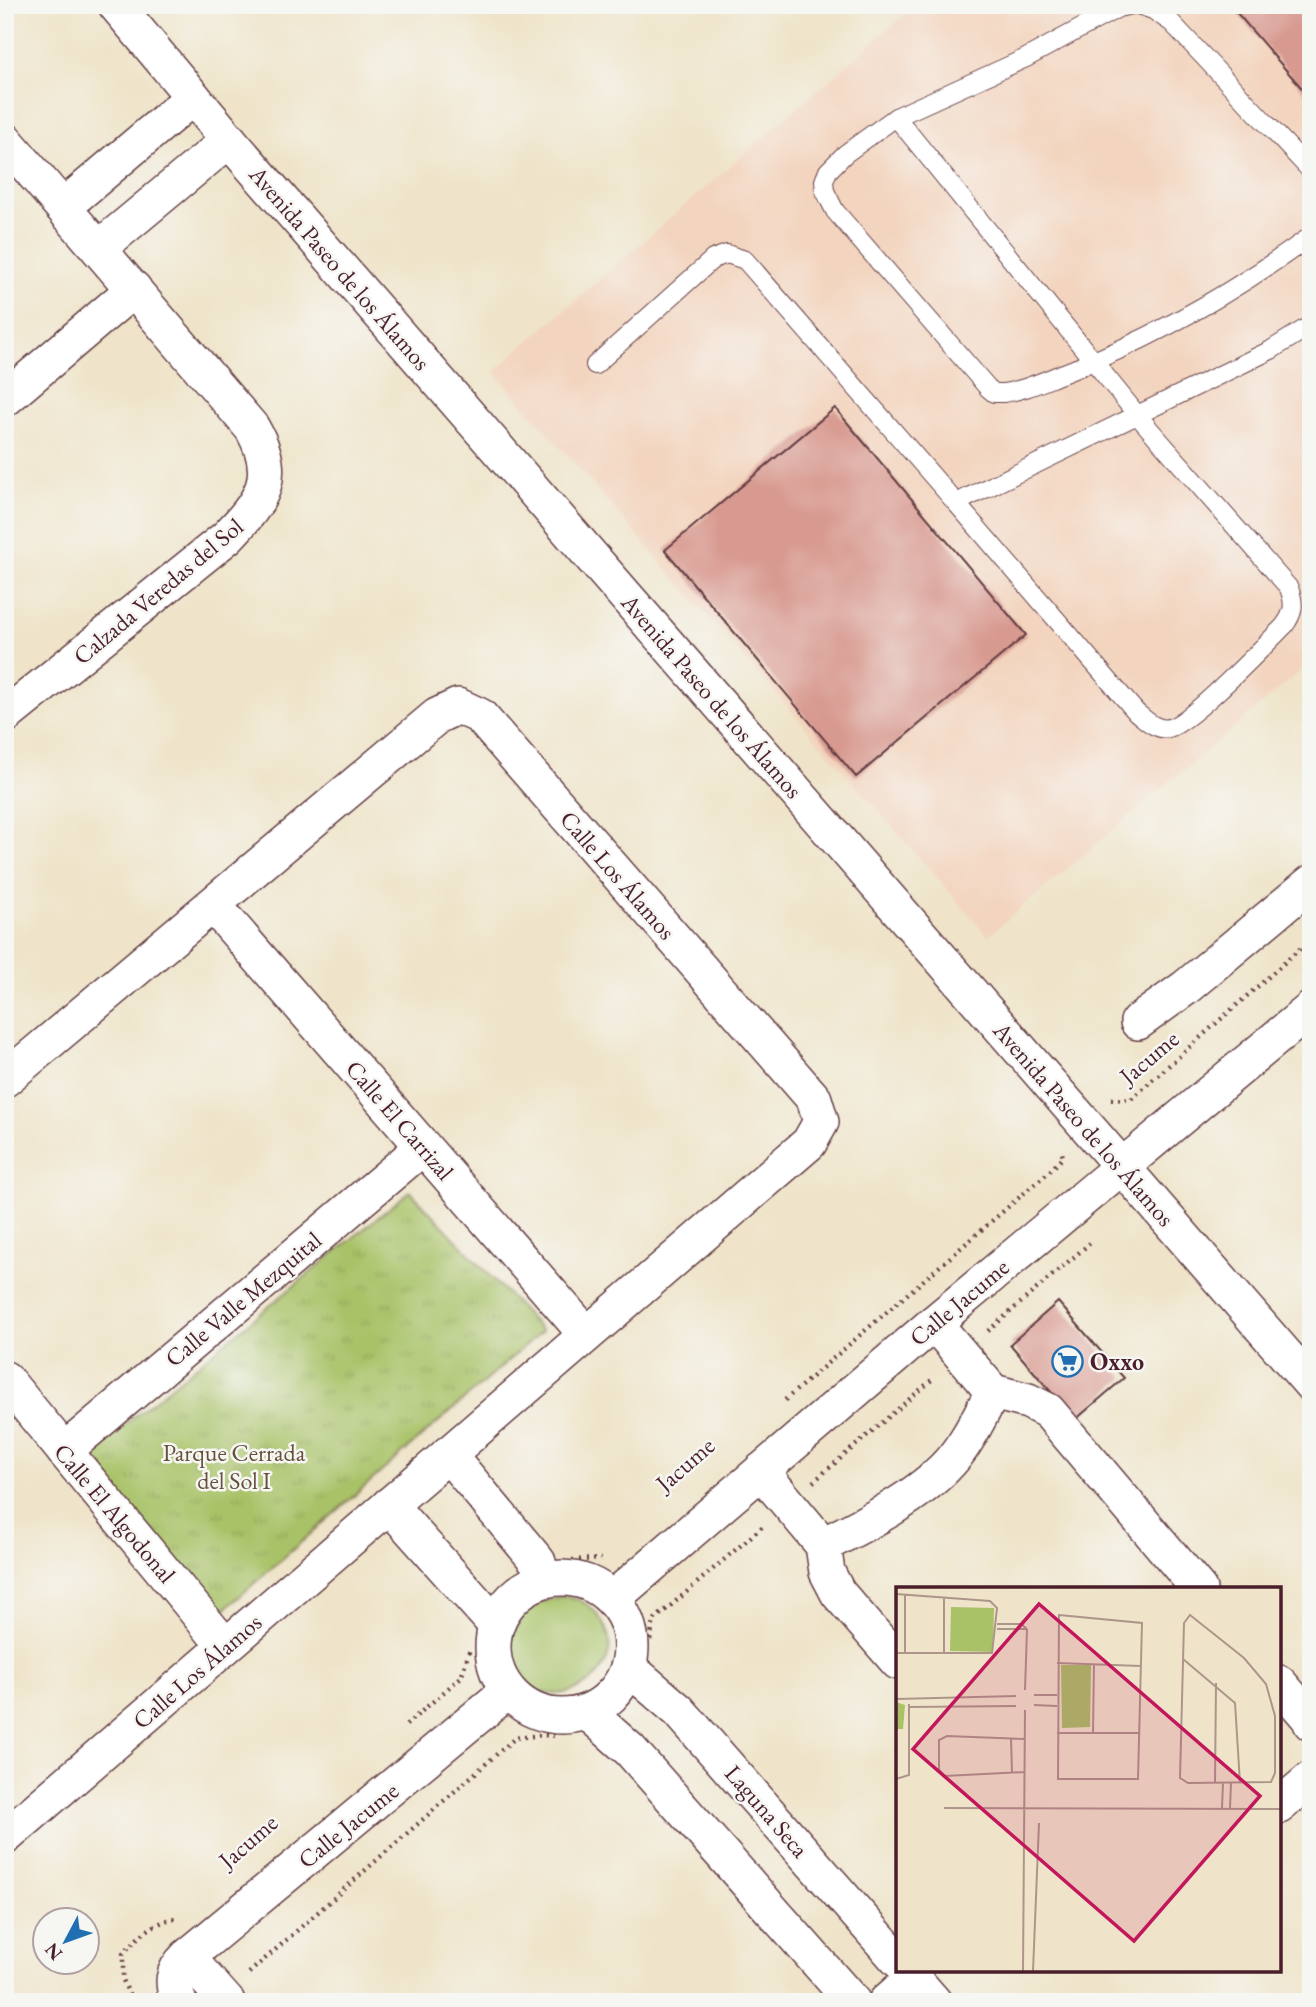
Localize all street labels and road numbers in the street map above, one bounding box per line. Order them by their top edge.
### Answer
street label: Avenida Paseo de los Álamos [242,159,437,377]
street label: Calzada Veredas del Sol [67,511,250,671]
street label: Avenida Paseo de los Álamos [614,587,809,805]
street label: Calle Los Álamos [553,804,683,946]
street label: Avenida Paseo de los Álamos [986,1015,1181,1233]
street label: Jacume [1111,1023,1185,1092]
street label: Calle El Carrizal [339,1053,461,1187]
street label: Calle Valle Mezquital [158,1224,328,1373]
street label: Calle Jacume [903,1251,1015,1353]
street label: Jacume [648,1430,721,1499]
street label: Calle El Algodonal [47,1437,183,1589]
street label: Calle Los Álamos [126,1606,268,1736]
street label: Laguna Seca [718,1758,816,1864]
street label: Calle Jacume [291,1775,405,1875]
street label: Jacume [211,1807,284,1876]

